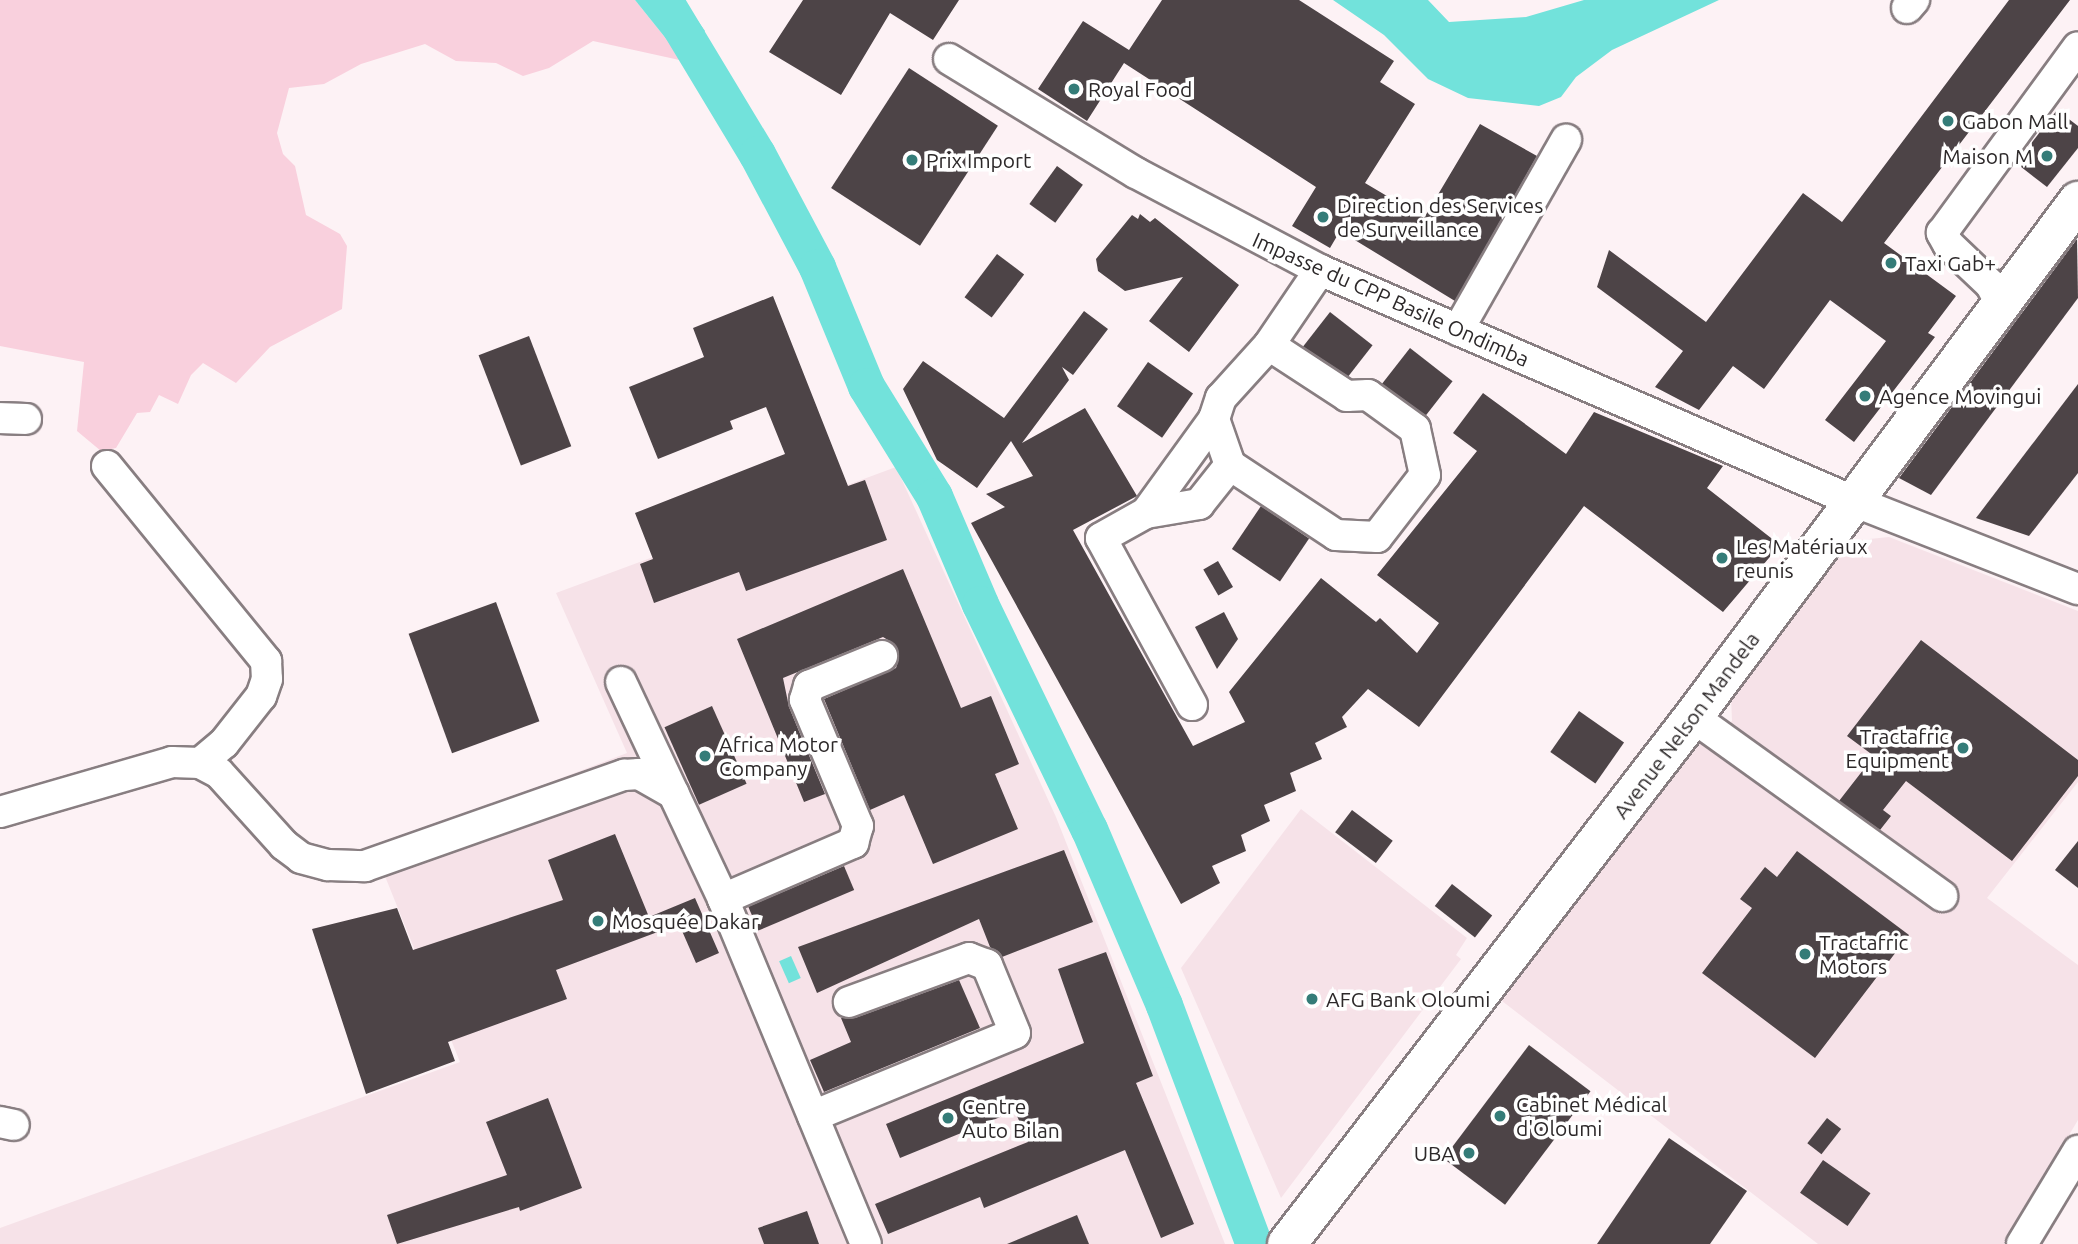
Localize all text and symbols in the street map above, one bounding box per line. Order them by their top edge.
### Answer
place label: Royal Food [1088,76,1192,102]
marker: Royal Food [1066,81,1082,97]
place label: Gabon Mall [1962,108,2068,134]
marker: Gabon Mall [1940,113,1956,129]
place label: Maison M [1942,143,2033,169]
place label: Prix Import [926,147,1031,173]
marker: Maison M [2039,148,2055,164]
marker: Prix Import [904,152,920,168]
place label: Direction des Services de Surveillance [1337,192,1543,242]
marker: Direction des Services de Surveillance [1315,209,1331,225]
street label: Impasse du CPP Basile Ondimba [1249,226,1533,372]
place label: Taxi Gab+ [1905,250,1996,276]
marker: Taxi Gab+ [1883,255,1899,271]
place label: Agence Movingui [1879,383,2041,409]
marker: Agence Movingui [1857,388,1873,404]
place label: Les Matériaux reunis [1736,533,1868,583]
marker: Les Matériaux reunis [1714,550,1730,566]
street label: Avenue Nelson Mandela [1608,627,1764,823]
place label: Tractafric Equipment [1846,723,1949,773]
place label: Africa Motor Company [719,731,838,781]
marker: Tractafric Equipment [1955,740,1971,756]
marker: Africa Motor Company [697,748,713,764]
place label: Mosquée Dakar [612,908,759,934]
marker: Mosquée Dakar [590,913,606,929]
place label: Tractafric Motors [1819,929,1908,979]
marker: Tractafric Motors [1797,946,1813,962]
place label: AFG Bank Oloumi [1326,986,1490,1012]
marker: AFG Bank Oloumi [1304,991,1320,1007]
place label: Cabinet Médical d'Oloumi [1516,1091,1667,1141]
place label: Centre Auto Bilan [962,1093,1060,1143]
marker: Cabinet Médical d'Oloumi [1490,1106,1510,1126]
marker: Centre Auto Bilan [940,1110,956,1126]
place label: UBA [1414,1140,1455,1166]
marker: UBA [1461,1145,1477,1161]

